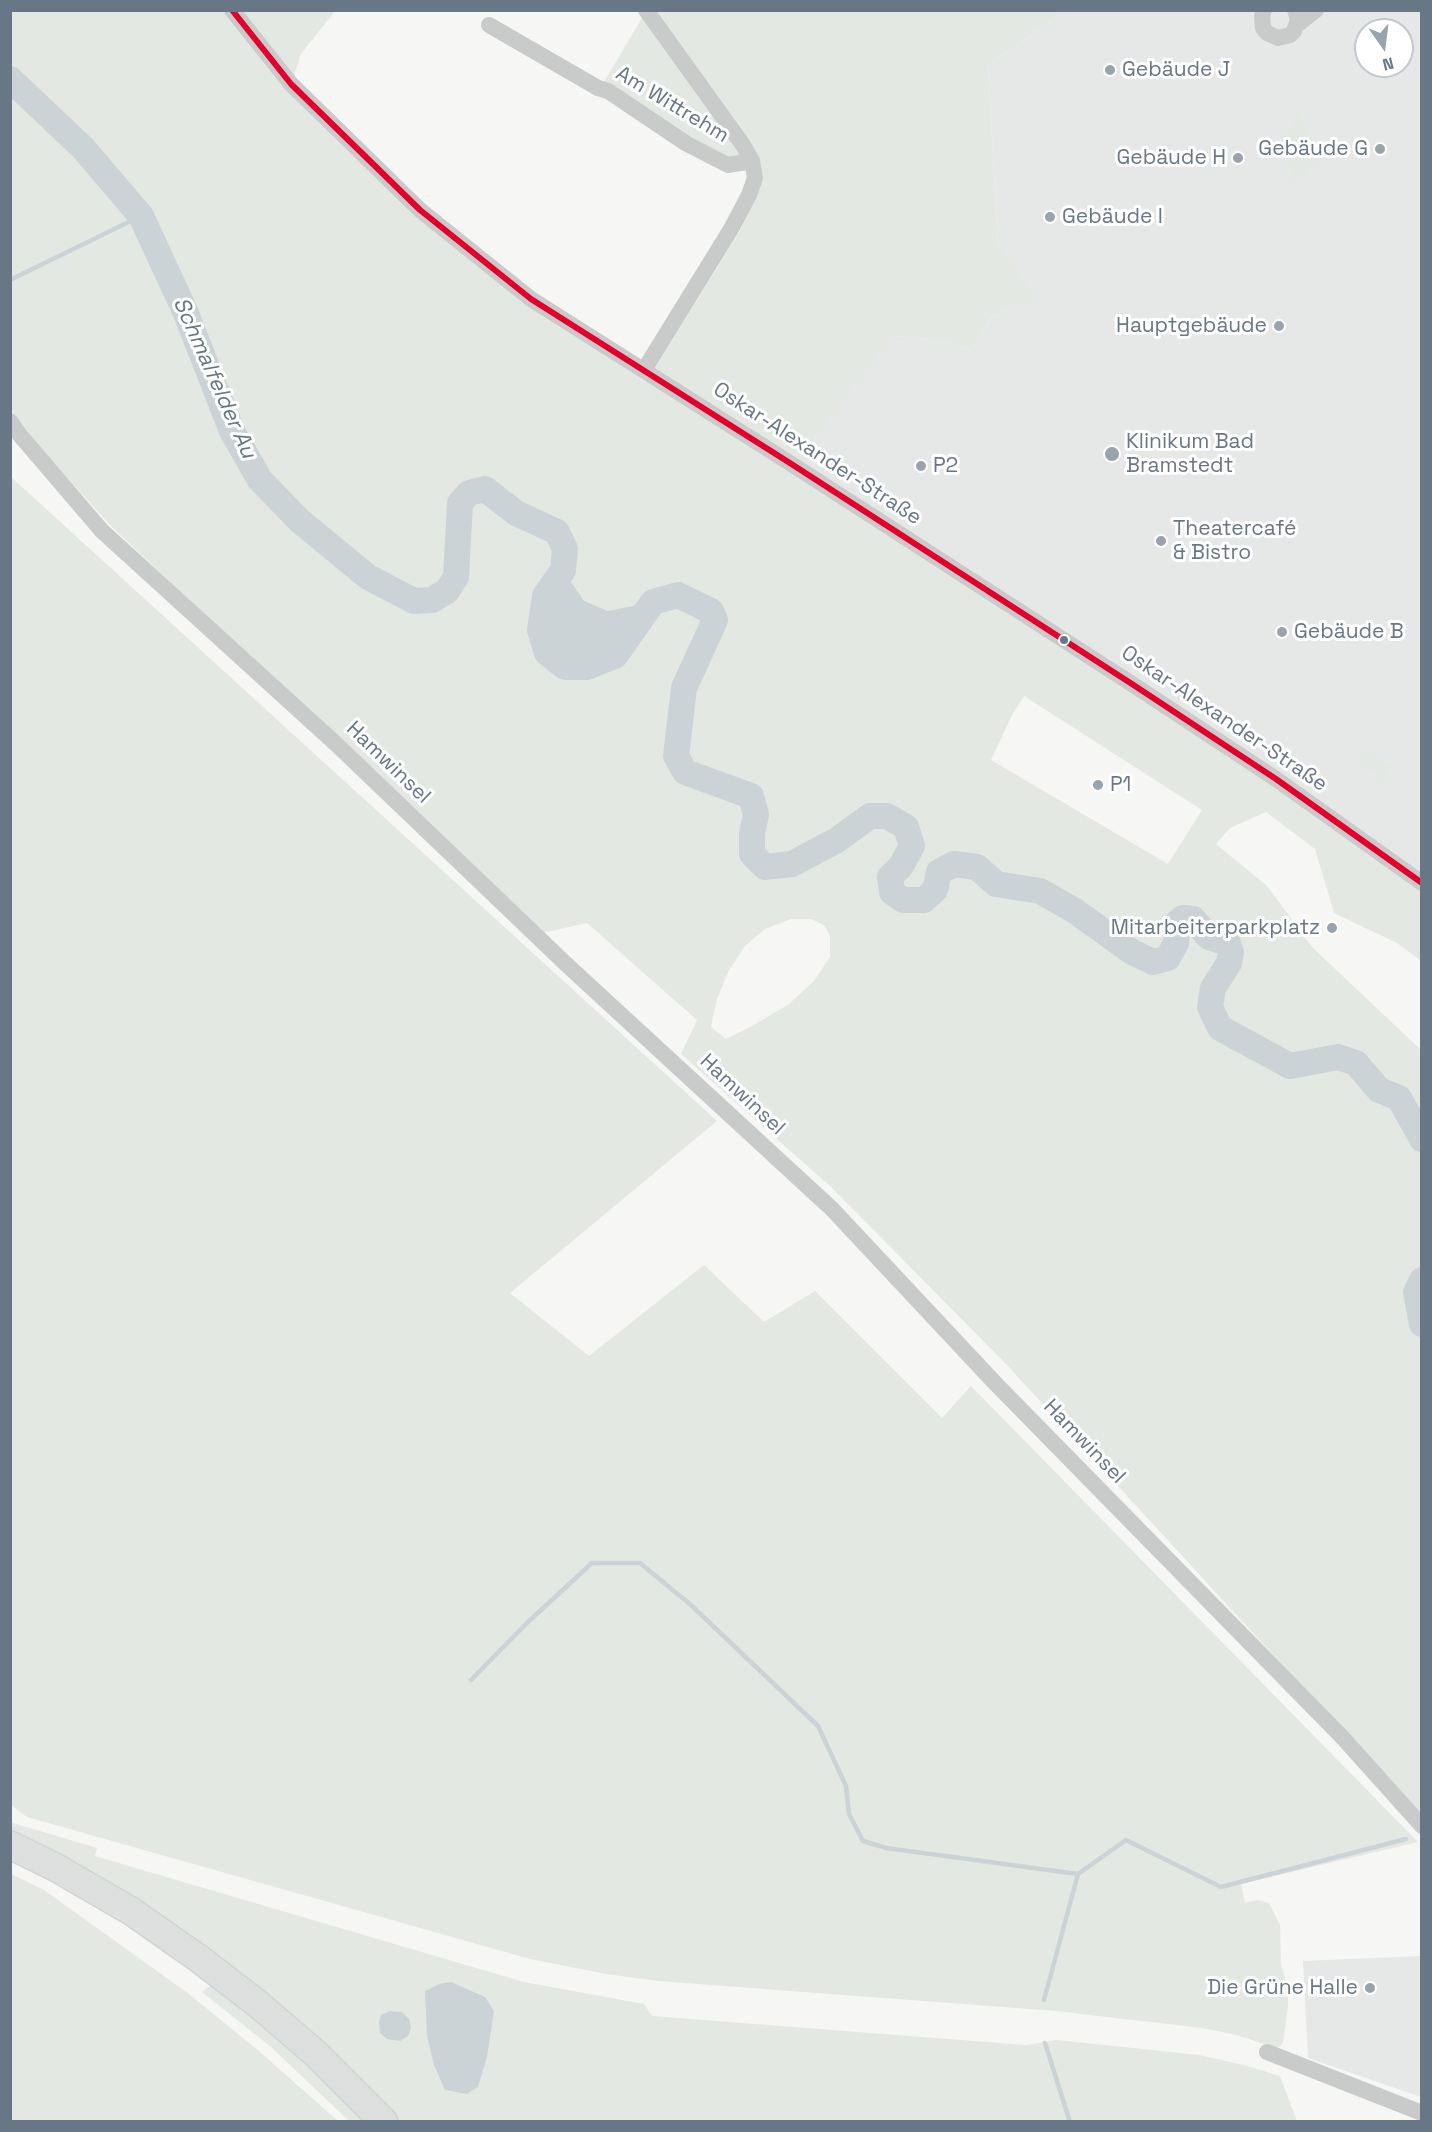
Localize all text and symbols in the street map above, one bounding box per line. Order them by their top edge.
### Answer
north arrow [1354,18,1414,78]
text: N [1380,53,1396,75]
place label: Gebäude J [1122,57,1230,83]
street label: Am Wittrehm [611,61,733,149]
marker: Gebäude J [1103,63,1117,77]
place label: Gebäude G [1258,136,1368,162]
marker: Gebäude G [1373,142,1387,156]
place label: Gebäude H [1116,145,1226,171]
marker: Gebäude H [1231,151,1245,165]
place label: Gebäude I [1062,204,1163,230]
marker: Gebäude I [1043,210,1057,224]
water label: Schmalfelder Au [167,294,261,462]
place label: Hauptgebäude [1116,313,1267,339]
marker: Hauptgebäude [1272,319,1286,333]
street label: Oskar-Alexander-Straße [708,377,926,531]
place label: Klinikum Bad Bramstedt [1126,429,1254,479]
marker: Klinikum Bad Bramstedt [1103,445,1121,463]
place label: P2 [933,453,958,479]
marker: P2 [914,459,928,473]
place label: Theatercafé & Bistro [1173,516,1296,566]
marker: Theatercafé & Bistro [1154,534,1168,548]
place label: Gebäude B [1294,619,1404,645]
marker: Gebäude B [1275,625,1289,639]
unlabelled marker [1058,634,1070,646]
street label: Oskar-Alexander-Straße [1116,641,1332,797]
street label: Hamwinsel [341,717,435,809]
place label: P1 [1110,772,1131,798]
marker: P1 [1091,778,1105,792]
place label: Mitarbeiterparkplatz [1111,915,1320,941]
marker: Mitarbeiterparkplatz [1325,921,1339,935]
street label: Hamwinsel [694,1049,790,1141]
street label: Hamwinsel [1038,1395,1130,1489]
place label: Die Grüne Halle [1207,1975,1358,2001]
marker: Die Grüne Halle [1363,1981,1377,1995]

